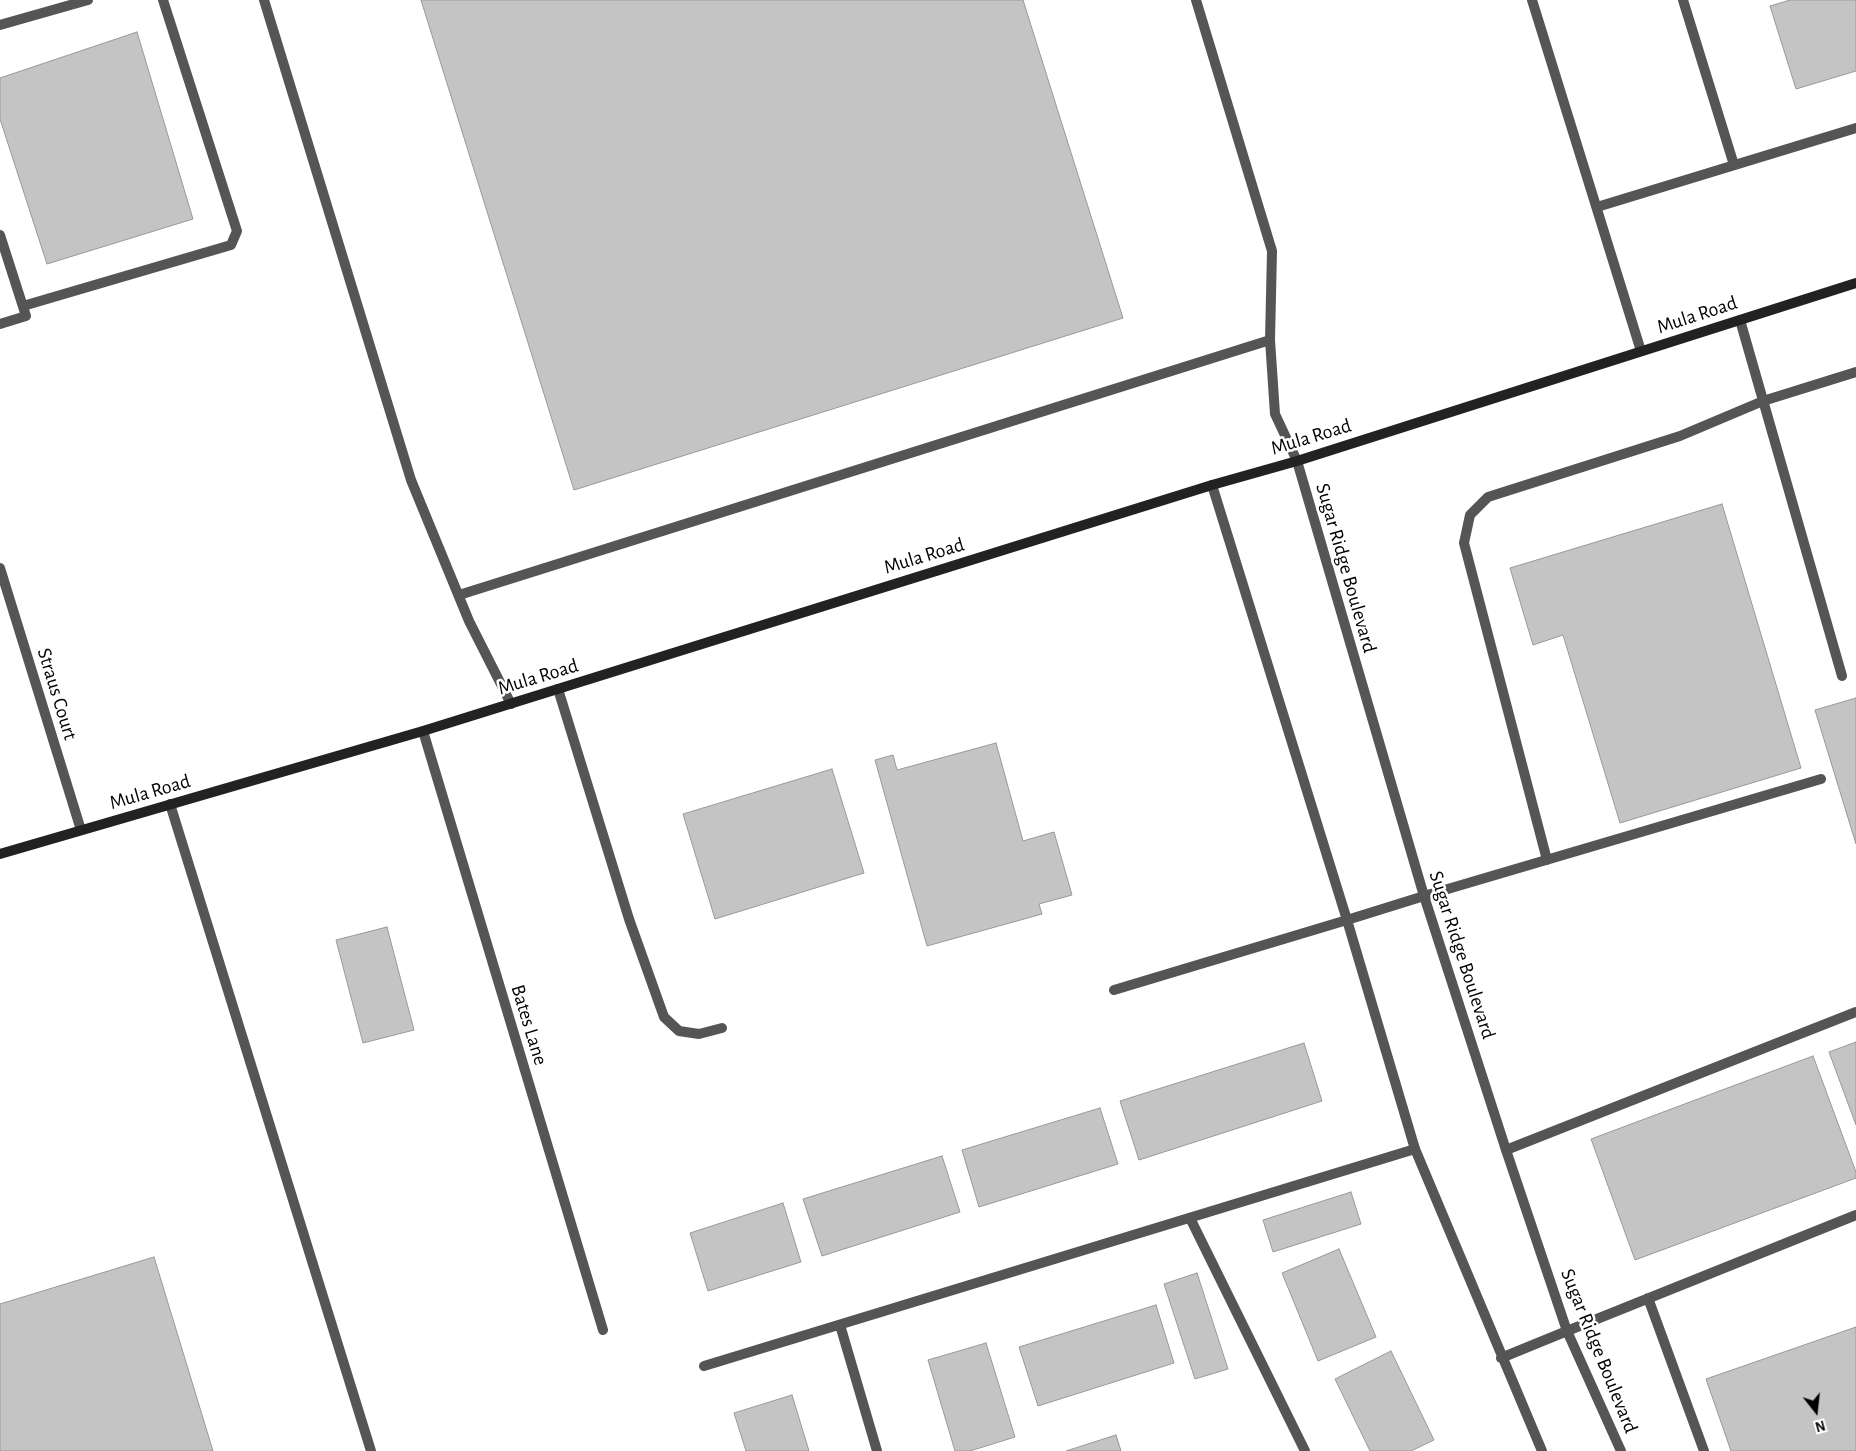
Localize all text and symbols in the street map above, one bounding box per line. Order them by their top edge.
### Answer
street label: Mula Road [1654,291,1740,339]
street label: Mula Road [1268,413,1354,461]
street label: Sugar Ridge Boulevard [1310,480,1382,656]
street label: Mula Road [881,532,967,580]
street label: Straus Court [32,645,82,743]
street label: Mula Road [495,653,581,701]
street label: Mula Road [107,769,193,815]
street label: Sugar Ridge Boulevard [1424,868,1500,1042]
street label: Bates Lane [505,982,553,1068]
street label: Sugar Ridge Boulevard [1555,1265,1643,1437]
north arrow [1791,1386,1841,1436]
text: N [1814,1417,1827,1433]

